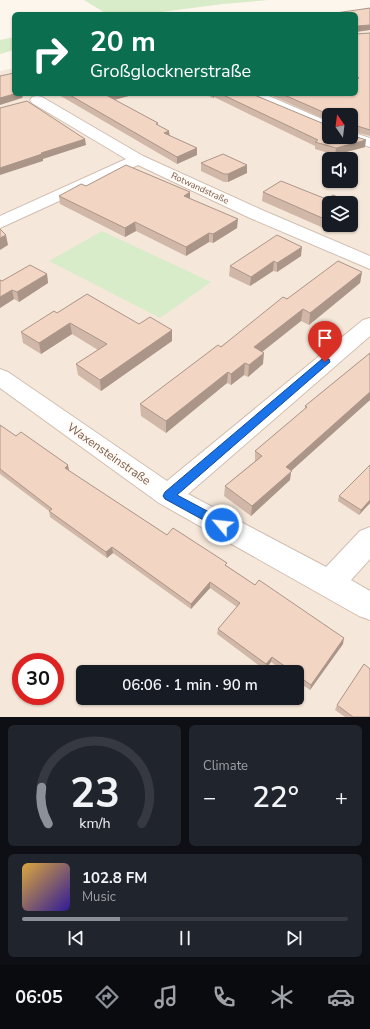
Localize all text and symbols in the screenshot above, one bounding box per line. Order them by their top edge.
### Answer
text: 20 m [90,23,156,61]
icon: right [24,28,76,80]
text: Großglocknerstraße [90,59,251,83]
north arrow [322,108,358,144]
map controls [322,108,358,232]
button: sound [322,152,358,188]
street label: Rotwandstraße [169,169,231,207]
button: layers [322,196,358,232]
pin [308,321,342,362]
icon: arrive [314,327,336,349]
street label: Waxensteinstraße [64,419,154,489]
position arrow [201,504,243,546]
speed limit sign: 30 [12,653,64,705]
text: 06:06 · 1 min · 90 m [122,675,258,695]
text: Climate [203,757,248,775]
text: 23 [70,764,119,821]
text: 22° [252,777,299,818]
text: − [203,783,216,813]
text: + [335,783,348,813]
text: km/h [79,813,110,832]
text: 102.8 FM [82,868,147,888]
text: Music [82,888,116,906]
icon: previous [65,927,87,949]
icon: pause [174,927,196,949]
icon: next [283,927,305,949]
icon: directions [93,983,121,1011]
icon: music [152,983,180,1011]
icon: phone [210,983,238,1011]
icon: climate [268,983,296,1011]
icon: car [327,983,355,1011]
text: 06:05 [15,985,63,1009]

